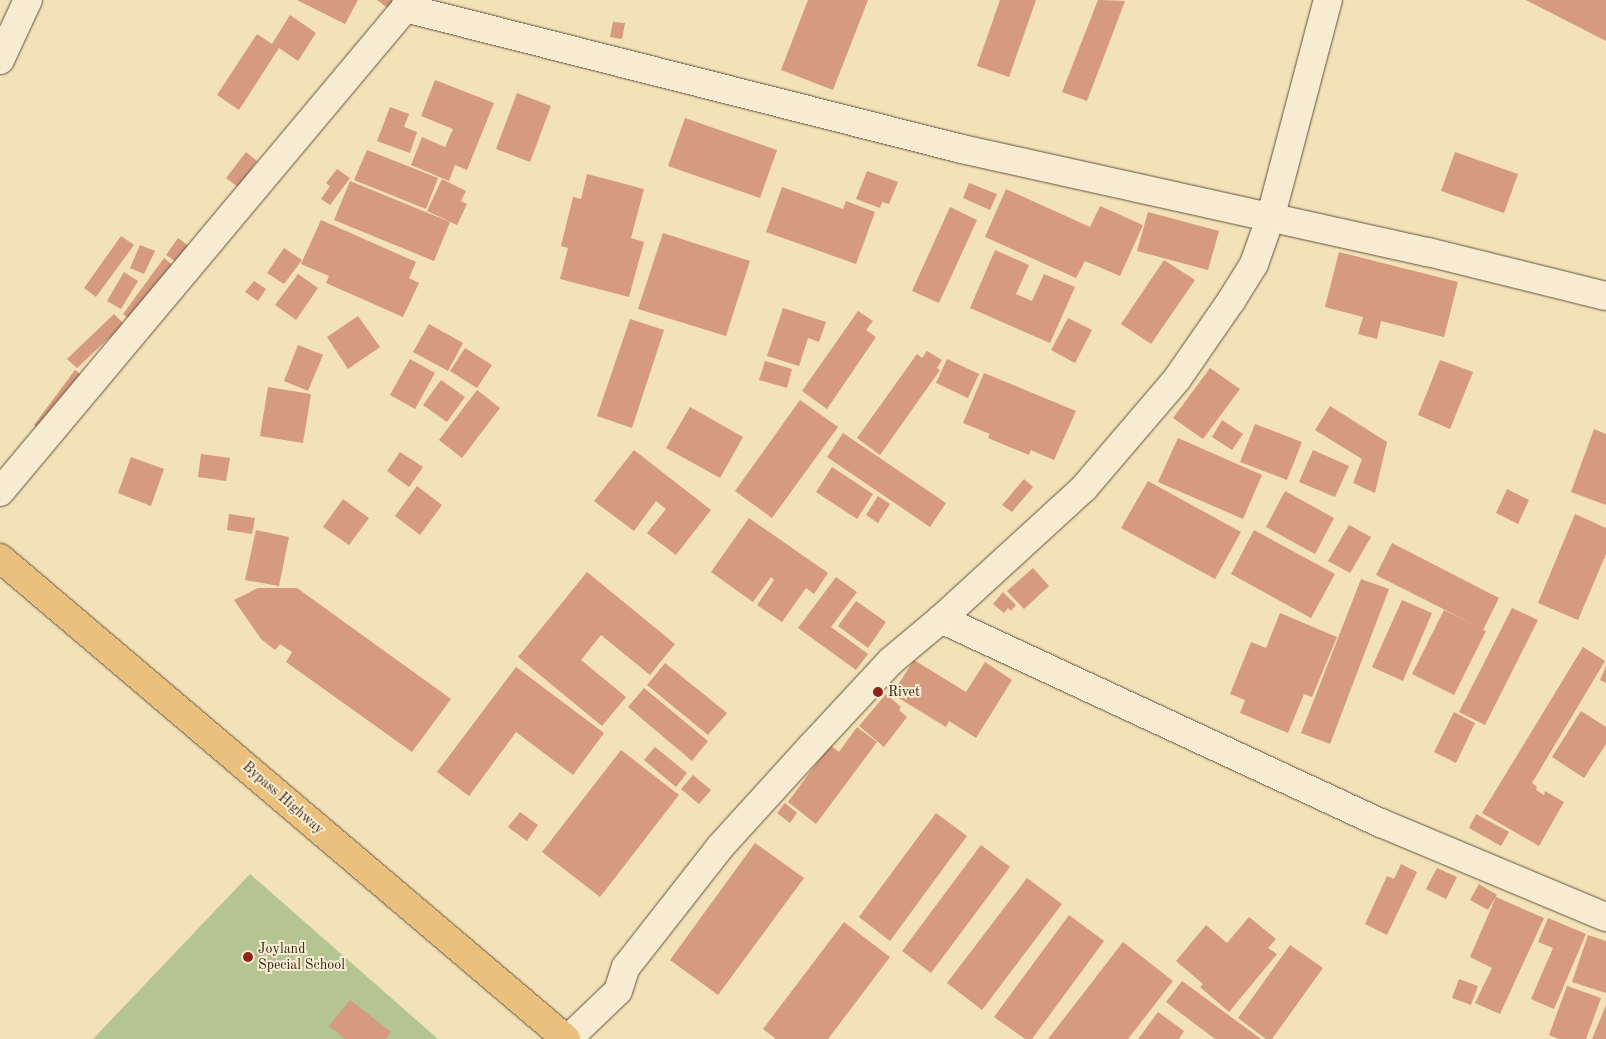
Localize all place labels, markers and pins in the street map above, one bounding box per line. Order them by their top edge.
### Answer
place label: Rivet [888,684,920,700]
marker: Rivet [872,686,884,698]
place label: Joyland Special School [258,941,345,974]
marker: Joyland Special School [242,951,254,963]

